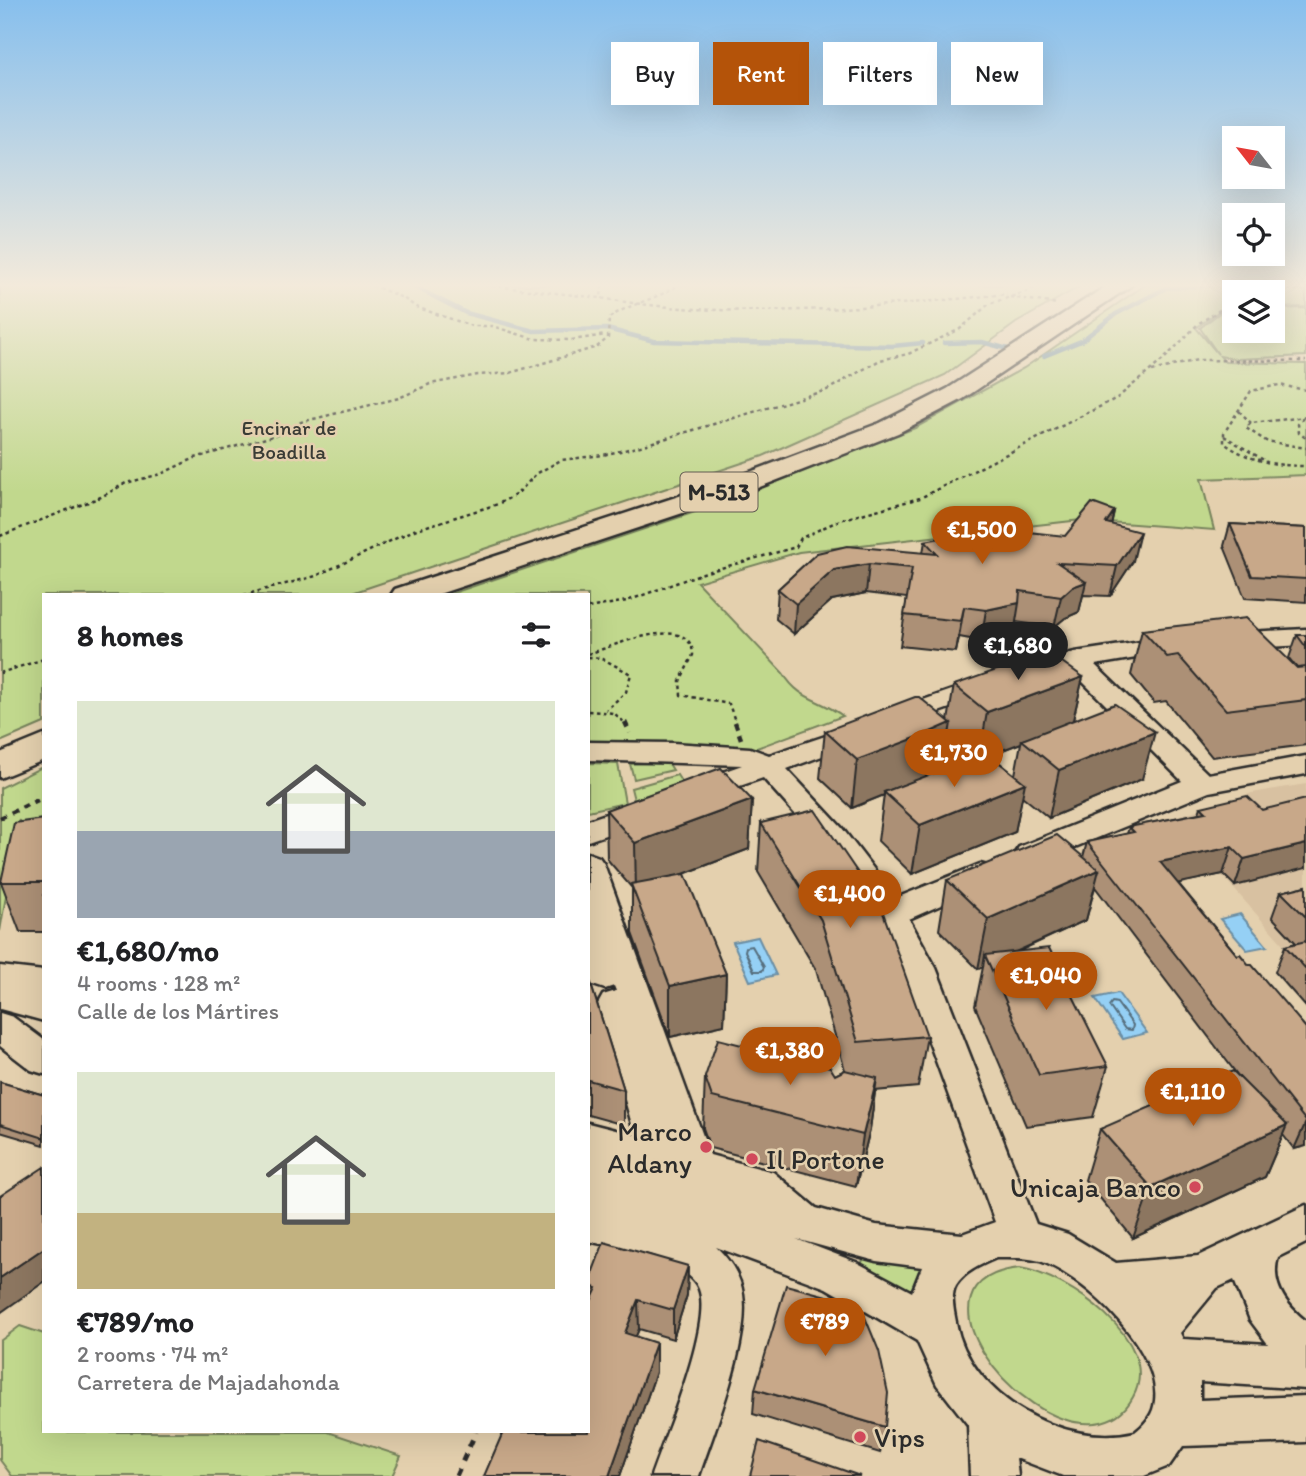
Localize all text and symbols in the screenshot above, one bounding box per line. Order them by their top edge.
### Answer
chip: Buy [611,42,699,105]
chip: Rent [713,42,809,105]
chip: Filters [823,42,937,105]
chip: New [951,42,1043,105]
north arrow [1222,126,1284,189]
map controls [1222,126,1285,343]
button: locate [1222,203,1285,266]
button: layers [1222,280,1285,343]
park label: Encinar de Boadilla [242,415,336,464]
road number: M-513 [680,472,758,512]
pin: €1,500 [925,506,1039,566]
text: €1,500 [947,515,1017,543]
icon: filters [517,616,555,654]
text: 8 homes [77,617,184,654]
pin: €1,680 [961,622,1075,682]
text: €1,680 [984,631,1052,659]
pin: €1,730 [897,730,1011,789]
text: €1,730 [920,738,988,766]
icon: home [253,746,379,872]
pin: €1,400 [793,870,907,930]
text: €1,400 [814,879,886,907]
text: €1,680/mo [77,932,219,969]
pin: €1,040 [989,953,1103,1012]
text: €1,040 [1010,961,1082,989]
text: 4 rooms · 128 m² [77,969,240,997]
text: Calle de los Mártires [77,997,279,1025]
pin: €1,380 [733,1028,847,1087]
text: €1,380 [756,1036,824,1064]
pin: €1,110 [1136,1068,1250,1128]
text: €1,110 [1161,1077,1225,1105]
place label: Marco Aldany [608,1114,692,1180]
icon: home [253,1117,379,1243]
marker: Marco Aldany [698,1139,714,1155]
place label: Il Portone [766,1142,885,1176]
marker: Il Portone [744,1151,760,1167]
place label: Unicaja Banco [1010,1170,1181,1204]
marker: Unicaja Banco [1187,1179,1203,1195]
pin: €789 [784,1298,866,1358]
text: €789/mo [77,1303,194,1340]
text: €789 [800,1307,850,1335]
text: 2 rooms · 74 m² [77,1340,229,1368]
text: Carretera de Majadahonda [77,1368,340,1396]
place label: Vips [874,1420,925,1454]
marker: Vips [852,1429,868,1445]

